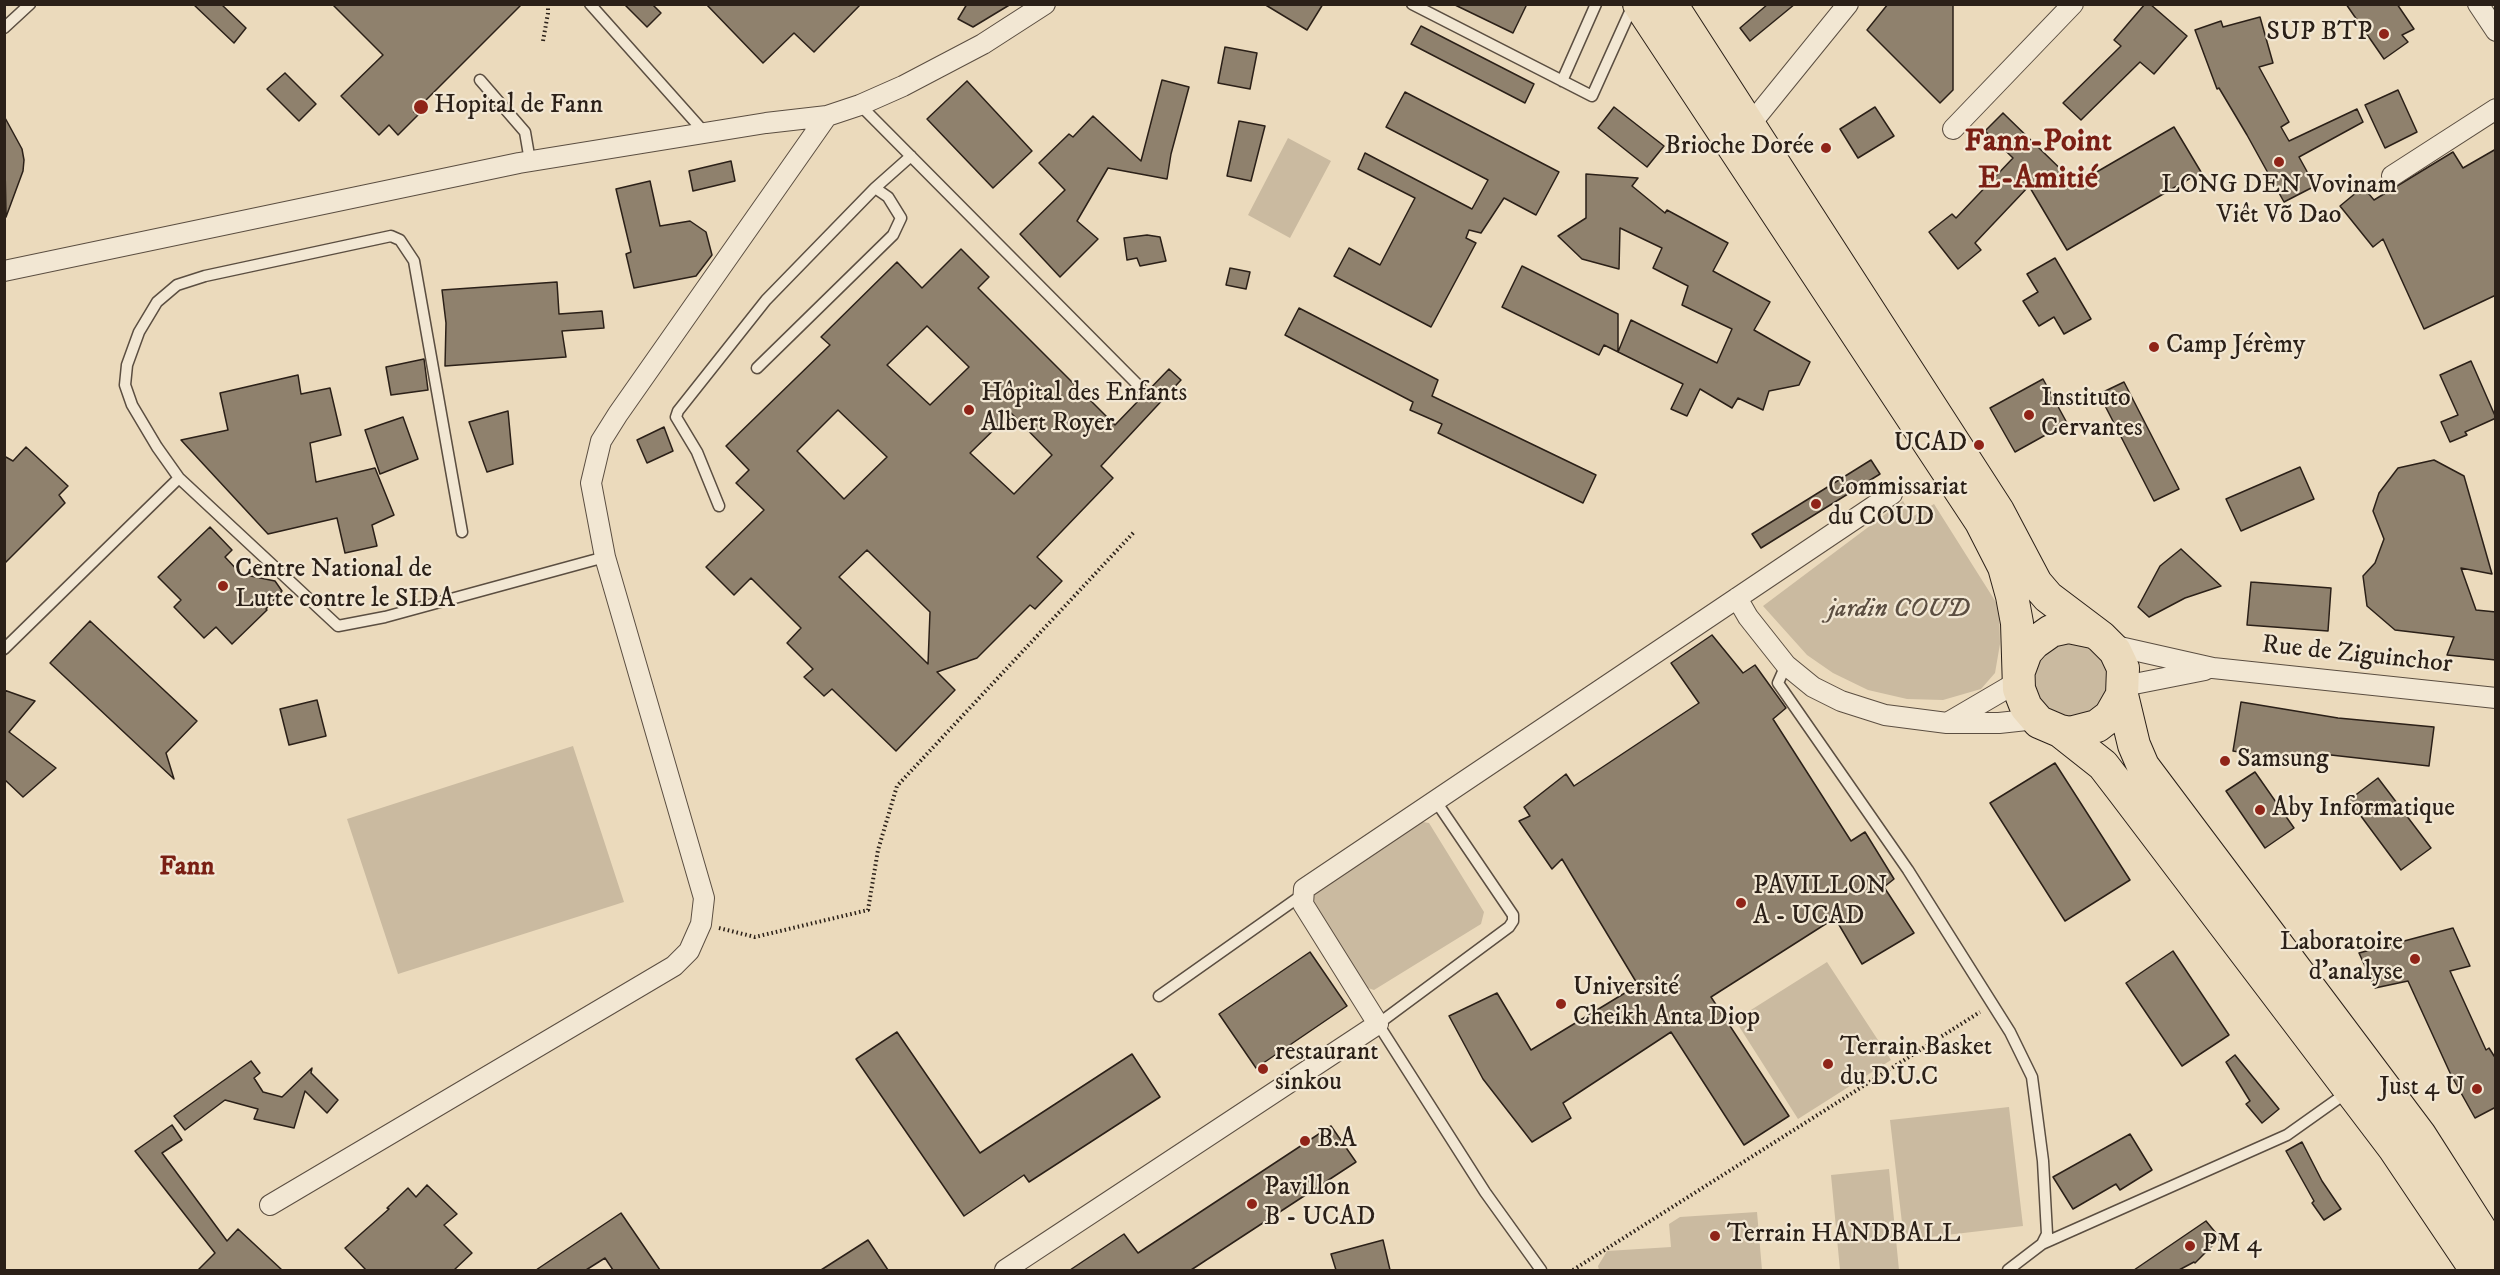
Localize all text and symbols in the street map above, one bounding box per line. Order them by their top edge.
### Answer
place label: SUP BTP [2266,18,2372,50]
marker: SUP BTP [2377,27,2391,41]
place label: Hopital de Fann [434,91,603,123]
marker: Hopital de Fann [412,98,430,116]
district label: Fann-Point E-Amitié [1964,124,2112,199]
place label: Brioche Dorée [1664,132,1814,164]
marker: Brioche Dorée [1819,141,1833,155]
marker: LONG DEN Vovinam Viêt Võ Dao [2272,155,2286,169]
place label: LONG DEN Vovinam Viêt Võ Dao [2161,171,2397,232]
place label: Camp Jérèmy [2166,331,2305,363]
marker: Camp Jérèmy [2147,340,2161,354]
place label: Hôpital des Enfants Albert Royer [981,379,1187,440]
place label: Instituto Cervantes [2041,384,2143,446]
marker: Hôpital des Enfants Albert Royer [962,403,976,417]
marker: Instituto Cervantes [2022,408,2036,422]
place label: UCAD [1894,429,1967,461]
marker: UCAD [1972,438,1986,452]
place label: Commissariat du COUD [1828,473,1968,534]
marker: Commissariat du COUD [1809,497,1823,511]
place label: Centre National de Lutte contre le SIDA [235,555,455,616]
marker: Centre National de Lutte contre le SIDA [216,579,230,593]
park label: jardin COUD [1828,595,1970,627]
street label: Rue de Ziguinchor [2260,630,2454,682]
place label: Samsung [2237,745,2329,777]
marker: Samsung [2218,754,2232,768]
place label: Aby Informatique [2272,794,2455,826]
marker: Aby Informatique [2253,803,2267,817]
district label: Fann [159,852,215,884]
place label: PAVILLON A - UCAD [1753,872,1887,934]
marker: PAVILLON A - UCAD [1734,896,1748,910]
place label: Laboratoire d'analyse [2280,928,2403,990]
marker: Laboratoire d'analyse [2408,952,2422,966]
place label: Université Cheikh Anta Diop [1573,973,1760,1034]
marker: Université Cheikh Anta Diop [1554,997,1568,1011]
place label: Terrain Basket du D.U.C [1840,1033,1992,1094]
place label: restaurant sinkou [1275,1038,1379,1100]
marker: Terrain Basket du D.U.C [1821,1057,1835,1071]
marker: restaurant sinkou [1256,1062,1270,1076]
place label: Just 4 U [2379,1073,2465,1105]
marker: Just 4 U [2470,1082,2484,1096]
place label: B.A [1317,1125,1357,1157]
marker: B.A [1298,1134,1312,1148]
place label: Pavillon B - UCAD [1264,1173,1375,1234]
marker: Pavillon B - UCAD [1245,1197,1259,1211]
place label: Terrain HANDBALL [1727,1220,1960,1252]
marker: Terrain HANDBALL [1708,1229,1722,1243]
place label: PM 4 [2202,1230,2261,1262]
marker: PM 4 [2183,1239,2197,1253]

